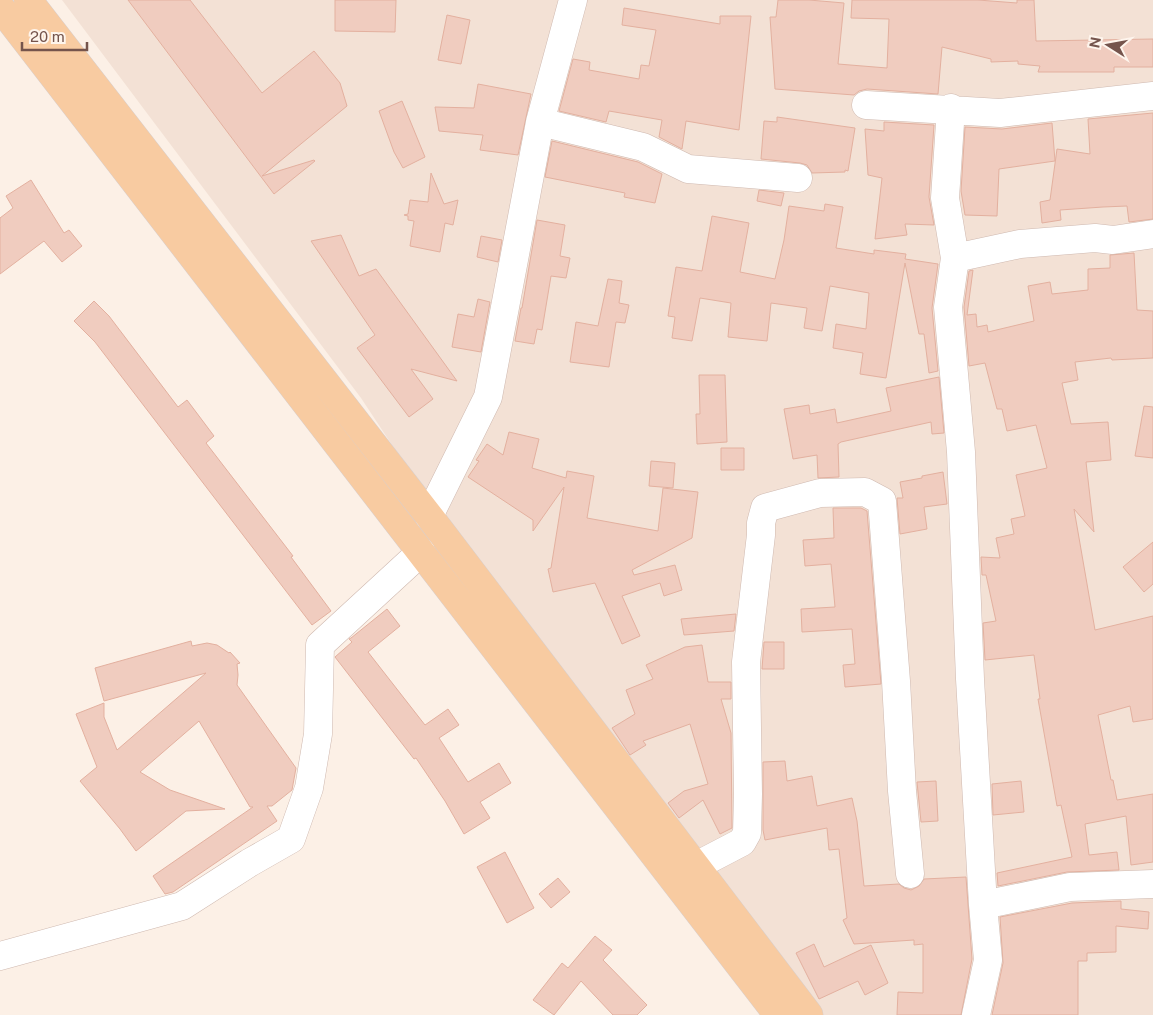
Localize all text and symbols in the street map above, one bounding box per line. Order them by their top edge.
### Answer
scale bar [22,20,88,52]
north arrow [1083,20,1133,70]
text: 20 m [30,28,65,45]
text: N [1086,36,1104,49]

